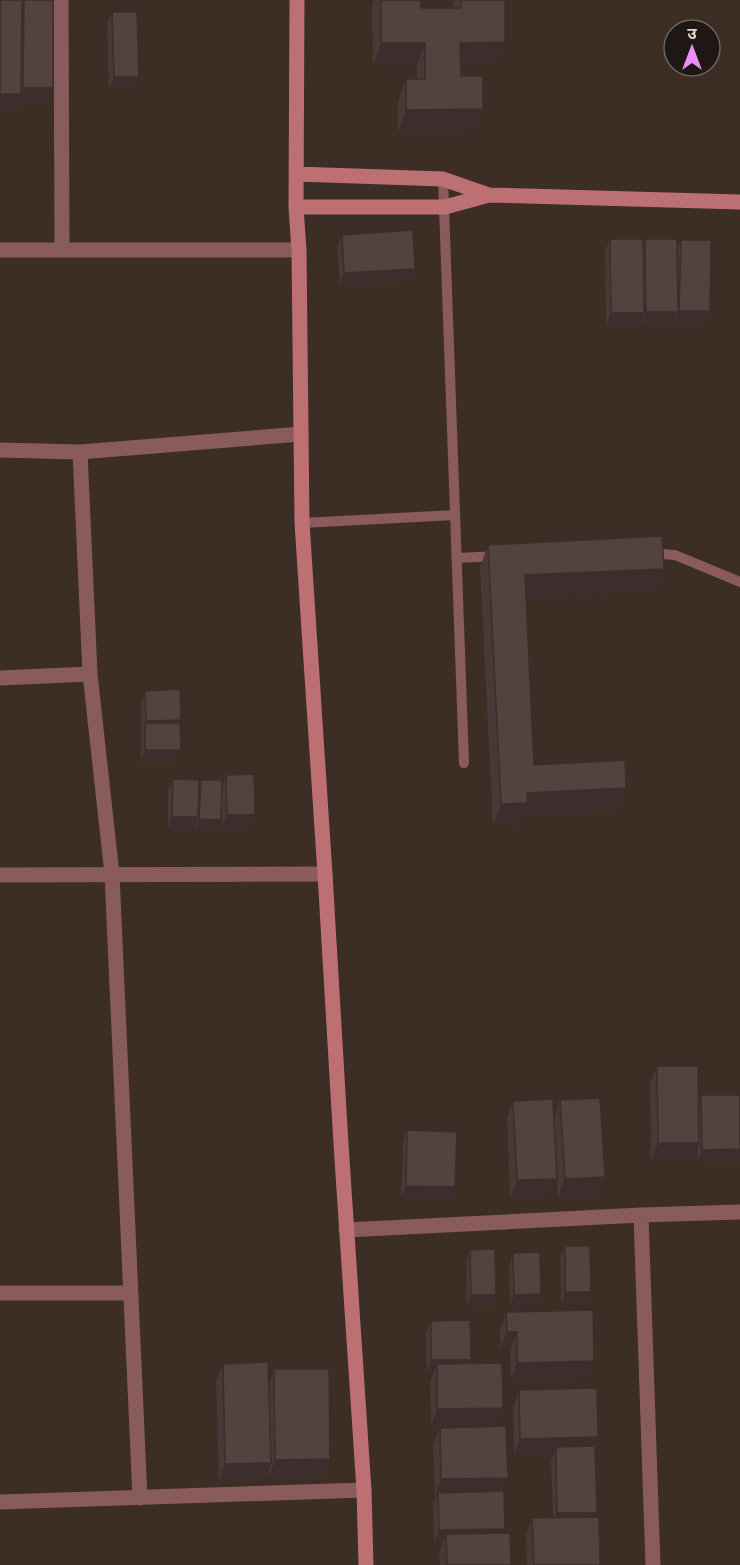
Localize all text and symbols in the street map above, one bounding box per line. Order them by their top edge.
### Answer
north arrow [662,18,722,78]
text: उ [687,20,697,44]

